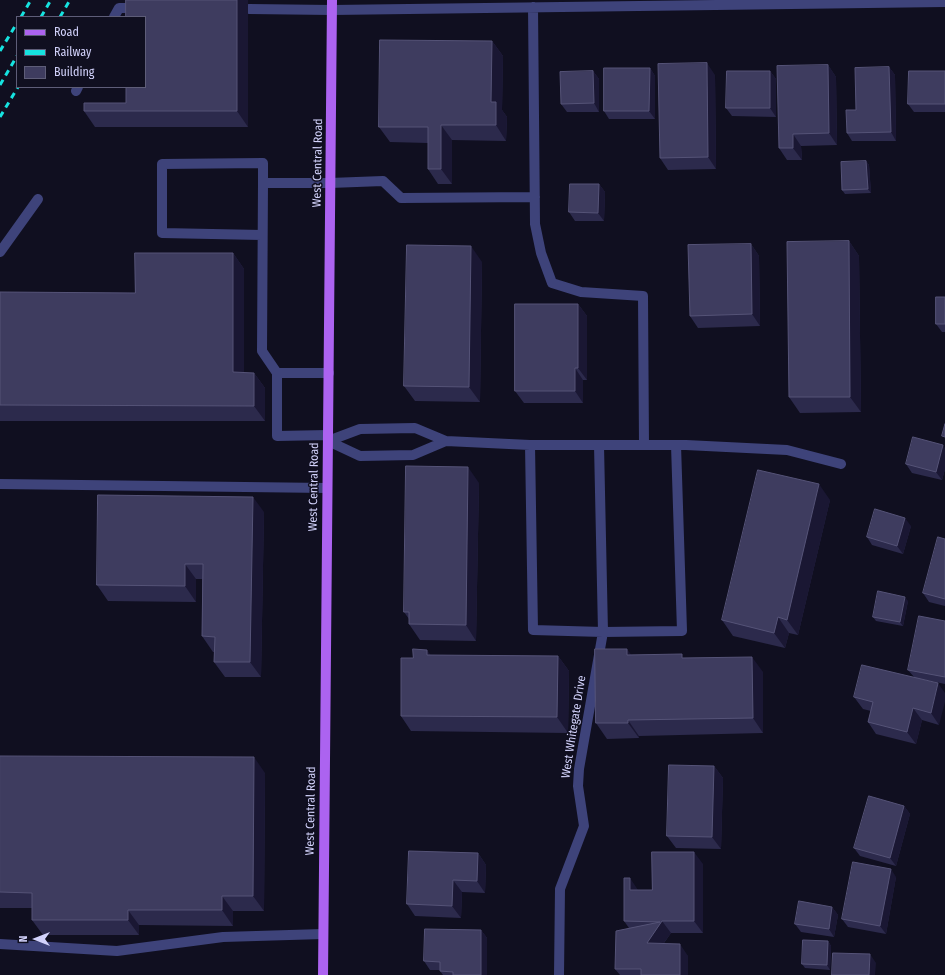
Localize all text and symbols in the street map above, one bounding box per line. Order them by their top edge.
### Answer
legend [16,16,146,88]
text: Road [54,25,79,39]
text: Railway [54,45,91,59]
text: Building [54,65,94,79]
street label: West Central Road [310,118,326,208]
street label: West Central Road [306,442,322,532]
street label: West Whitegate Drive [559,675,589,779]
street label: West Central Road [303,766,319,856]
north arrow [16,919,56,959]
text: N [17,936,30,942]

